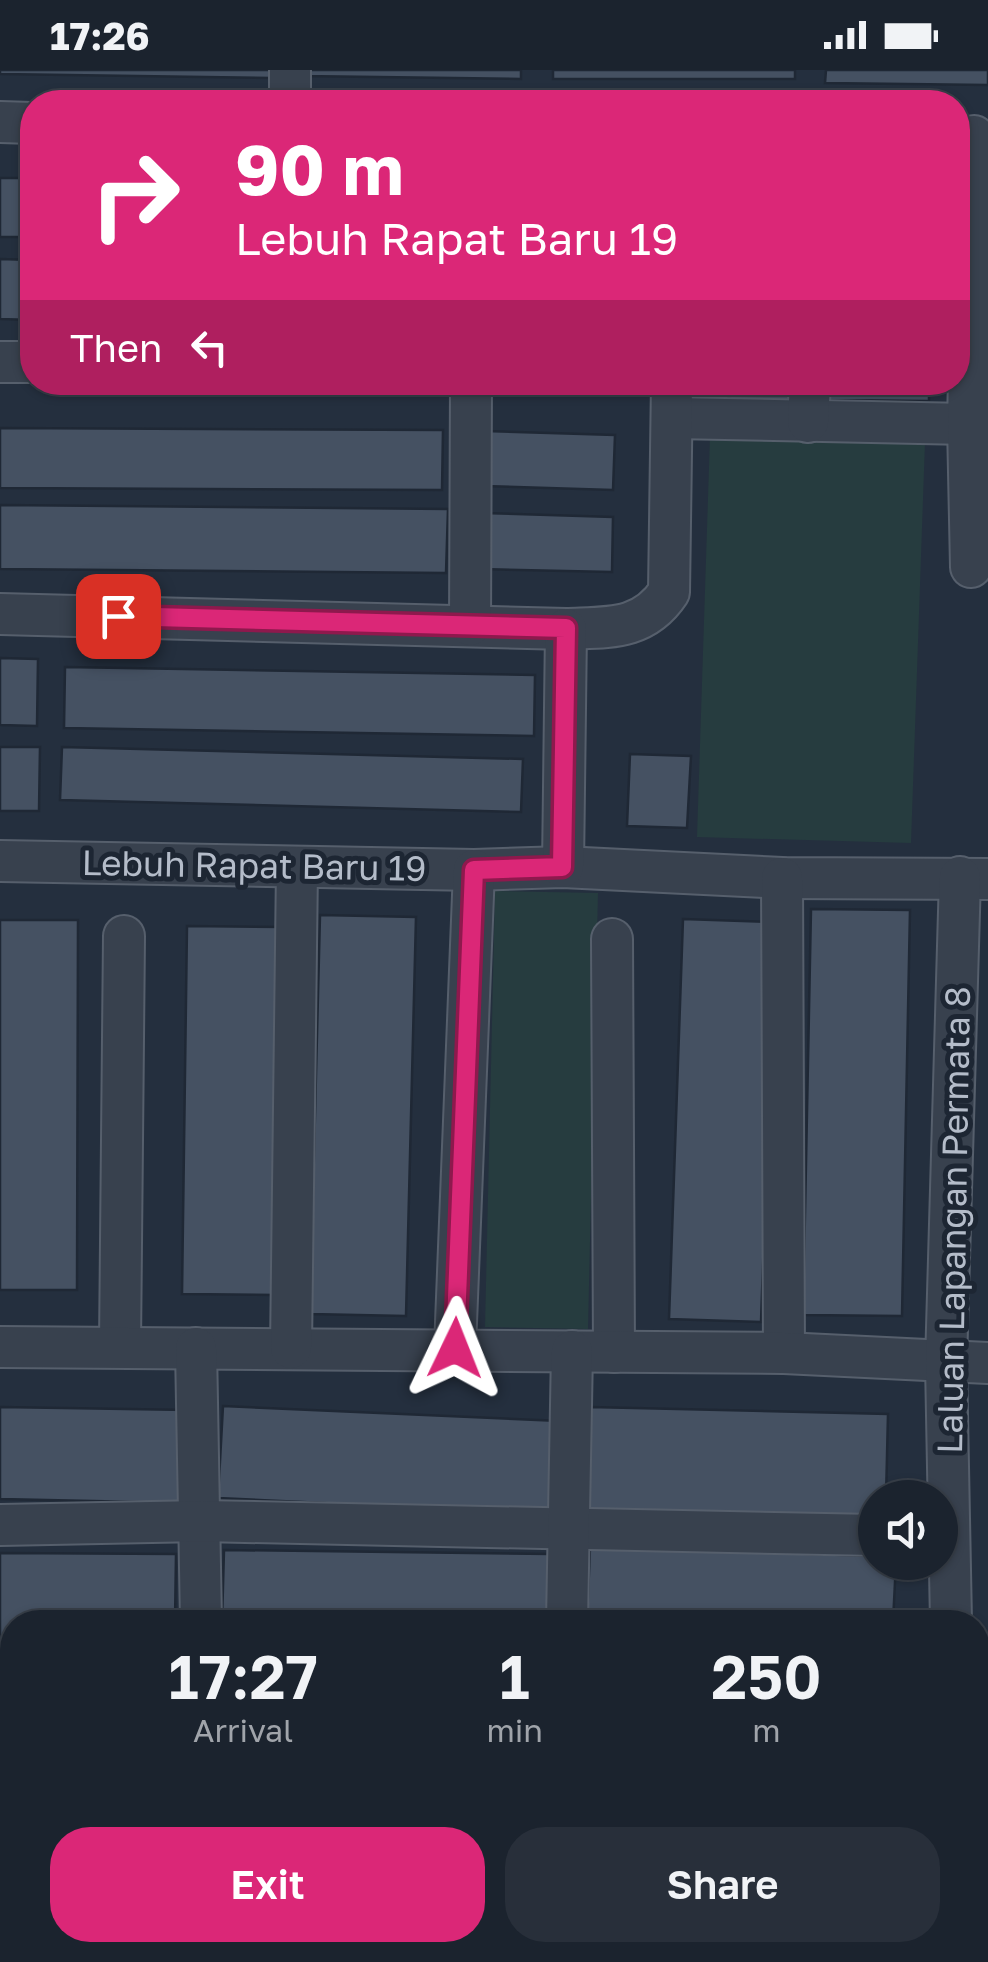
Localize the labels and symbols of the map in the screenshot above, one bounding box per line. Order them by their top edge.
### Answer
pin [76,574,161,659]
street label: Lebuh Rapat Baru 19 [81,841,427,889]
street label: Laluan Lapangan Permata 8 [928,986,978,1454]
position arrow [403,1296,507,1400]

